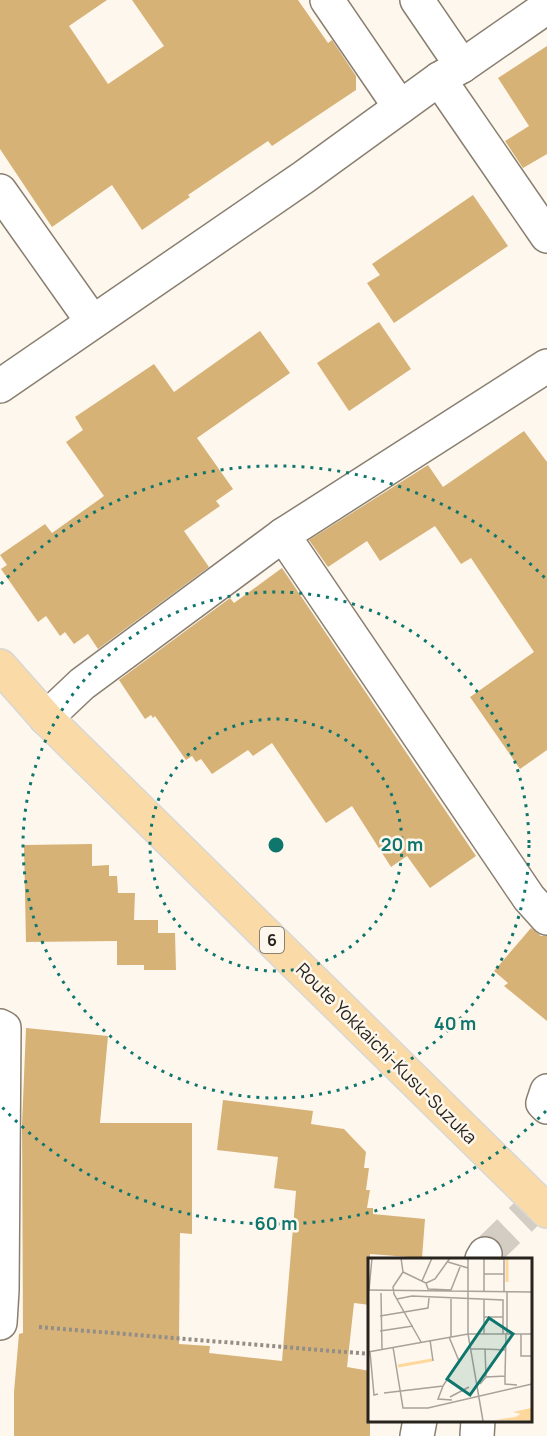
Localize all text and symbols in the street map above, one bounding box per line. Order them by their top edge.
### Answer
text: 20 m [381,832,423,856]
centre of rings [266,835,286,855]
road number: 6 [260,927,284,953]
street label: Route Yokkaichi-Kusu-Suzuka [291,957,483,1149]
text: 40 m [434,1011,476,1035]
text: 60 m [255,1211,297,1235]
inset map [368,1258,532,1421]

